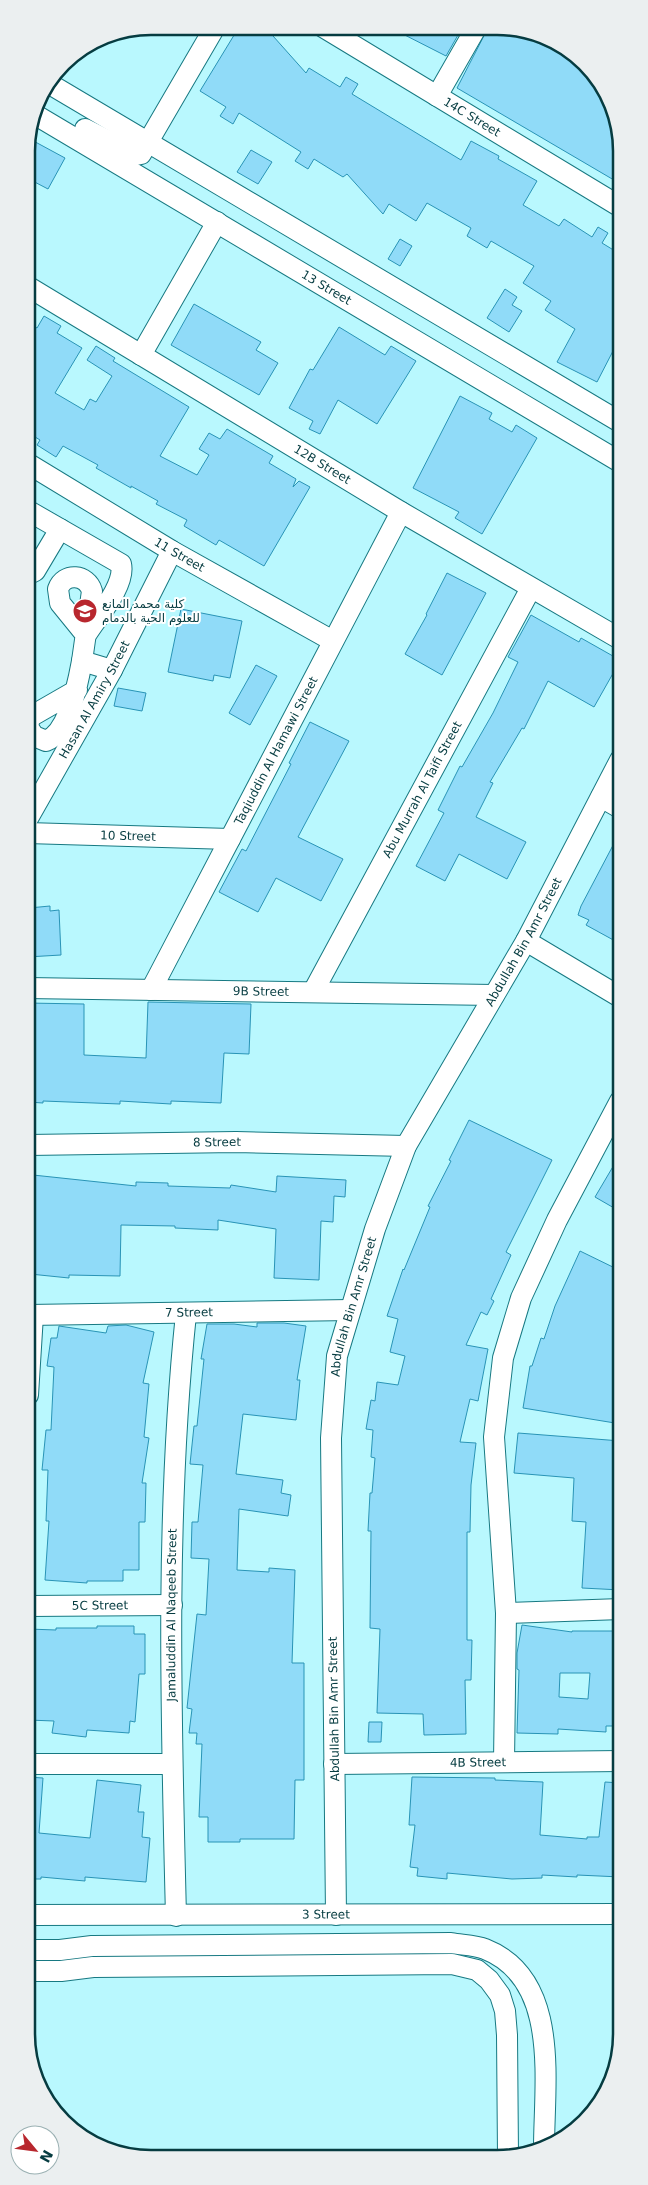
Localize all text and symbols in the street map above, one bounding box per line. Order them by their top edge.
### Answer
street label: 14C Street [441,94,503,140]
street label: 13 Street [299,267,354,308]
street label: 12B Street [291,442,353,487]
street label: 11 Street [152,535,207,575]
place label: كلية محمد المانع للعلوم الحية بالدمام [102,597,200,626]
school or university icon: كلية محمد المانع للعلوم الحية بالدمام [72,598,98,624]
street label: Hasan Al Amiry Street [56,638,133,761]
street label: Taqiuddin Al Hamawi Street [231,674,321,828]
street label: Abu Murrah Al Taifi Street [380,719,465,860]
street label: 10 Street [100,828,156,844]
street label: Abdullah Bin Amr Street [482,875,565,1009]
street label: 9B Street [233,984,289,999]
street label: 8 Street [193,1135,241,1150]
street label: Abdullah Bin Amr Street [329,1235,379,1377]
street label: 7 Street [165,1305,213,1320]
street label: Jamaluddin Al Naqeeb Street [164,1528,180,1703]
street label: 5C Street [72,1598,129,1613]
street label: Abdullah Bin Amr Street [326,1636,342,1781]
street label: 4B Street [450,1755,506,1770]
street label: 3 Street [302,1907,350,1922]
north arrow [10,2125,60,2175]
text: N [37,2147,56,2165]

